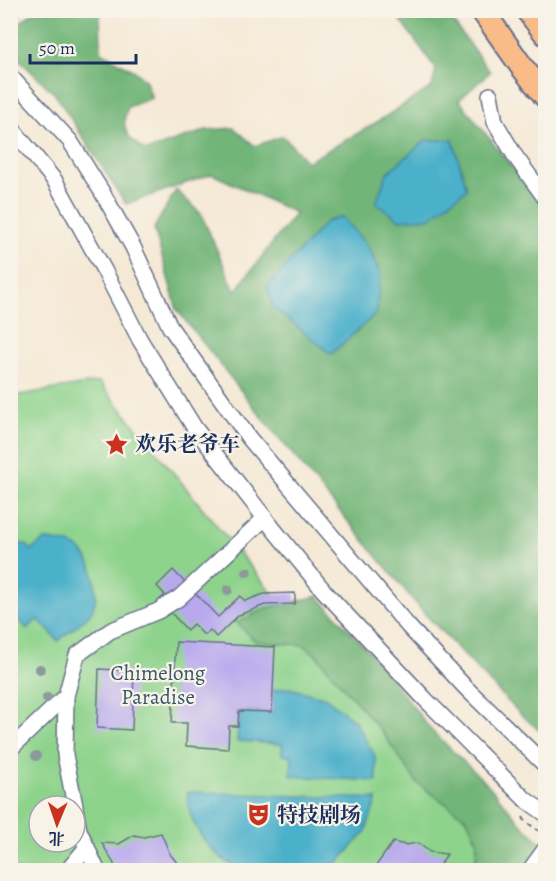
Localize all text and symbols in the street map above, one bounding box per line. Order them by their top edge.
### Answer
scale bar [30,27,136,65]
text: 50 m [39,36,75,60]
place label: 欢乐老爷车 [135,430,240,458]
place icon: 欢乐老爷车 [104,431,130,457]
park label: Chimelong Paradise [111,659,206,711]
north arrow [27,794,87,854]
place label: 特技剧场 [277,801,361,829]
theatre icon: 特技剧场 [246,802,272,828]
text: 北 [48,827,65,849]

